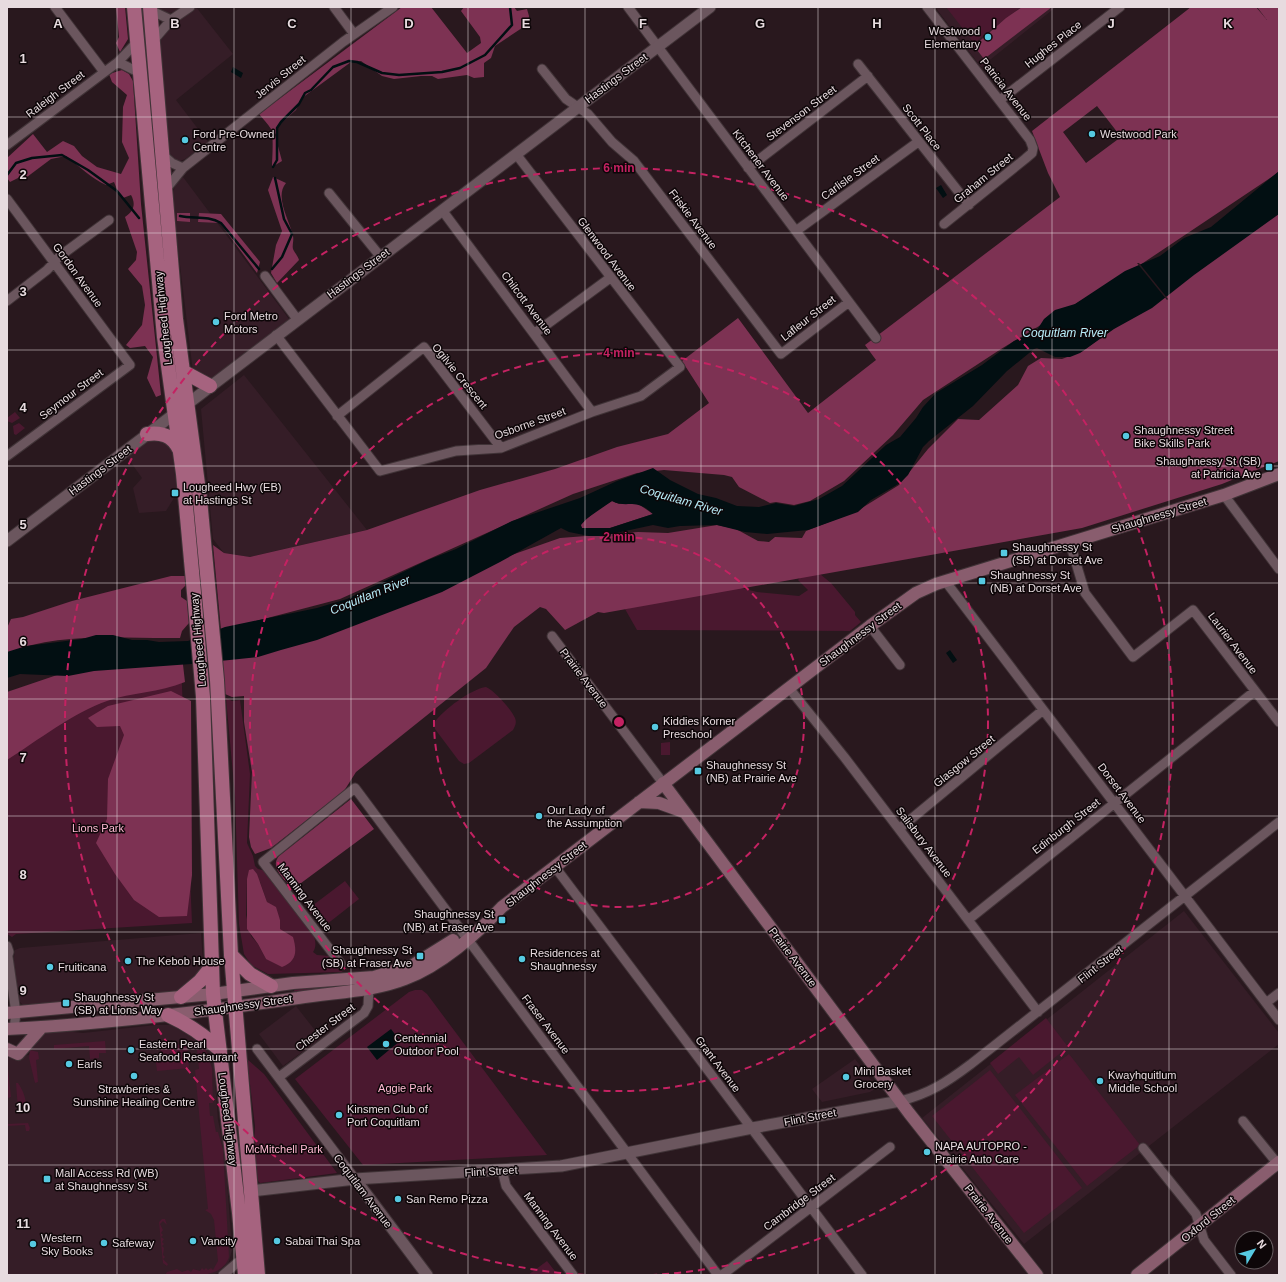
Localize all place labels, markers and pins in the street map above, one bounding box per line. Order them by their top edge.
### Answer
place label: Westwood Elementary [924,25,980,50]
marker: Westwood Elementary [983,32,993,42]
place label: Ford Pre-Owned Centre [193,128,274,153]
place label: Westwood Park [1100,128,1177,140]
marker: Westwood Park [1087,129,1097,139]
marker: Ford Pre-Owned Centre [180,135,190,145]
place label: Ford Metro Motors [224,310,278,335]
marker: Ford Metro Motors [211,317,221,327]
place label: Shaughnessy Street Bike Skills Park [1134,424,1233,449]
marker: Shaughnessy Street Bike Skills Park [1121,431,1131,441]
place label: Shaughnessy St (SB) at Patricia Ave [1156,455,1261,480]
marker: Shaughnessy St (SB) at Patricia Ave [1264,462,1274,472]
place label: Lougheed Hwy (EB) at Hastings St [183,481,281,506]
marker: Lougheed Hwy (EB) at Hastings St [170,488,180,498]
place label: Shaughnessy St (SB) at Dorset Ave [1012,541,1103,566]
marker: Shaughnessy St (SB) at Dorset Ave [999,548,1009,558]
place label: Shaughnessy St (NB) at Dorset Ave [990,569,1082,594]
marker: Shaughnessy St (NB) at Dorset Ave [977,576,987,586]
centre of rings [612,715,626,729]
place label: Kiddies Korner Preschool [663,715,735,740]
marker: Kiddies Korner Preschool [650,722,660,732]
place label: Shaughnessy St (NB) at Prairie Ave [706,759,797,784]
marker: Shaughnessy St (NB) at Prairie Ave [693,766,703,776]
place label: Our Lady of the Assumption [547,804,622,829]
marker: Our Lady of the Assumption [534,811,544,821]
place label: Shaughnessy St (NB) at Fraser Ave [403,908,494,933]
marker: Shaughnessy St (NB) at Fraser Ave [497,915,507,925]
place label: Shaughnessy St (SB) at Fraser Ave [322,944,412,969]
place label: Residences at Shaughnessy [530,947,600,972]
marker: Shaughnessy St (SB) at Fraser Ave [415,951,425,961]
marker: Residences at Shaughnessy [517,954,527,964]
place label: The Kebob House [136,955,225,967]
marker: The Kebob House [123,956,133,966]
place label: Fruiticana [58,961,107,973]
marker: Fruiticana [45,962,55,972]
place label: Shaughnessy St (SB) at Lions Way [74,991,163,1016]
marker: Shaughnessy St (SB) at Lions Way [61,998,71,1008]
place label: Centennial Outdoor Pool [394,1032,459,1057]
place label: Eastern Pearl Seafood Restaurant [139,1038,237,1063]
marker: Centennial Outdoor Pool [381,1039,391,1049]
marker: Eastern Pearl Seafood Restaurant [126,1045,136,1055]
place label: Earls [77,1058,103,1070]
marker: Earls [64,1059,74,1069]
place label: Mini Basket Grocery [854,1065,911,1090]
place label: Kwayhquitlum Middle School [1108,1069,1177,1094]
marker: Strawberries & Sunshine Healing Centre [129,1071,139,1081]
marker: Mini Basket Grocery [841,1072,851,1082]
marker: Kwayhquitlum Middle School [1095,1076,1105,1086]
place label: Strawberries & Sunshine Healing Centre [73,1083,195,1108]
place label: Kinsmen Club of Port Coquitlam [347,1103,429,1128]
marker: Kinsmen Club of Port Coquitlam [334,1110,344,1120]
place label: NAPA AUTOPRO - Prairie Auto Care [935,1140,1027,1165]
marker: NAPA AUTOPRO - Prairie Auto Care [922,1147,932,1157]
place label: Mall Access Rd (WB) at Shaughnessy St [55,1167,158,1192]
marker: Mall Access Rd (WB) at Shaughnessy St [42,1174,52,1184]
place label: San Remo Pizza [406,1193,489,1205]
marker: San Remo Pizza [393,1194,403,1204]
place label: Western Sky Books [41,1232,93,1257]
place label: Vancity [201,1235,237,1247]
place label: Sabai Thai Spa [285,1235,361,1247]
marker: Vancity [188,1236,198,1246]
marker: Sabai Thai Spa [272,1236,282,1246]
place label: Safeway [112,1237,155,1249]
marker: Safeway [99,1238,109,1248]
marker: Western Sky Books [28,1239,38,1249]

